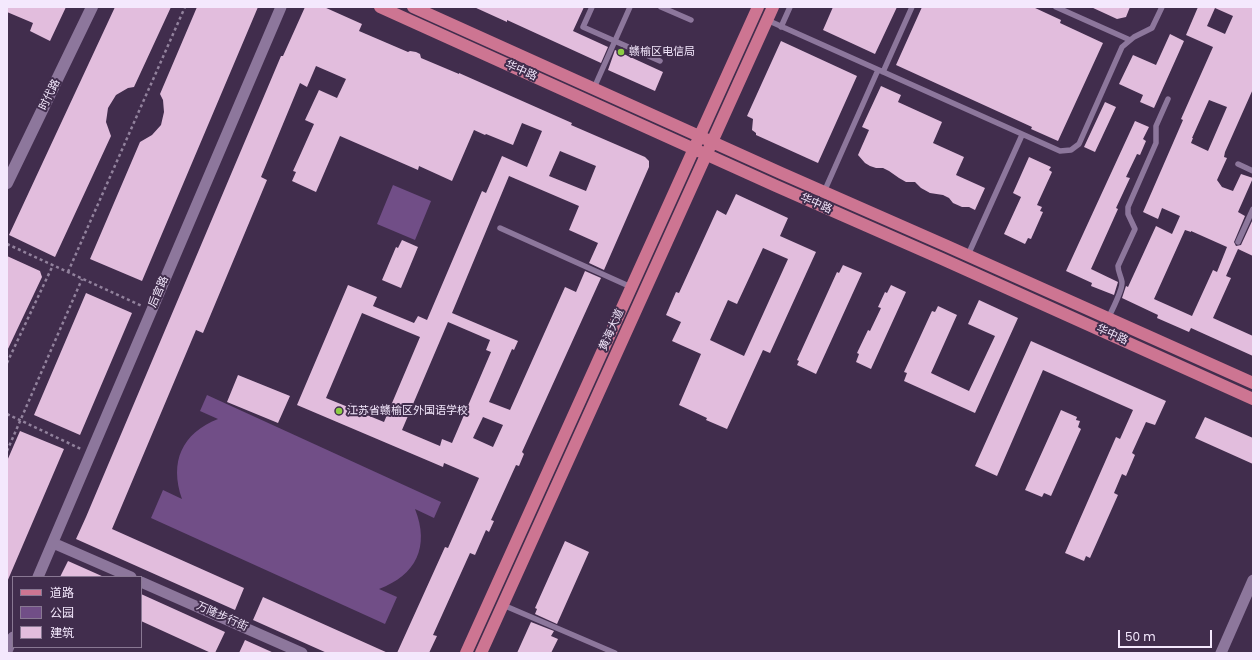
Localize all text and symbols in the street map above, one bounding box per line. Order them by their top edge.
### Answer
place label: 赣榆区电信局 [629,45,695,59]
marker: 赣榆区电信局 [616,47,626,57]
street label: 华中路 [503,58,539,84]
street label: 时代路 [37,77,63,113]
street label: 华中路 [798,191,834,217]
street label: 后宫路 [146,274,172,310]
street label: 黄海大道 [597,307,627,353]
street label: 华中路 [1094,322,1130,348]
place label: 江苏省赣榆区外国语学校 [347,404,468,418]
marker: 江苏省赣榆区外国语学校 [334,406,344,416]
legend [12,576,142,648]
text: 道路 [50,584,74,601]
street label: 万隆步行街 [194,600,250,634]
text: 公园 [50,604,74,621]
scale bar [1120,622,1214,648]
text: 建筑 [50,624,74,641]
text: 50 m [1125,628,1156,645]

